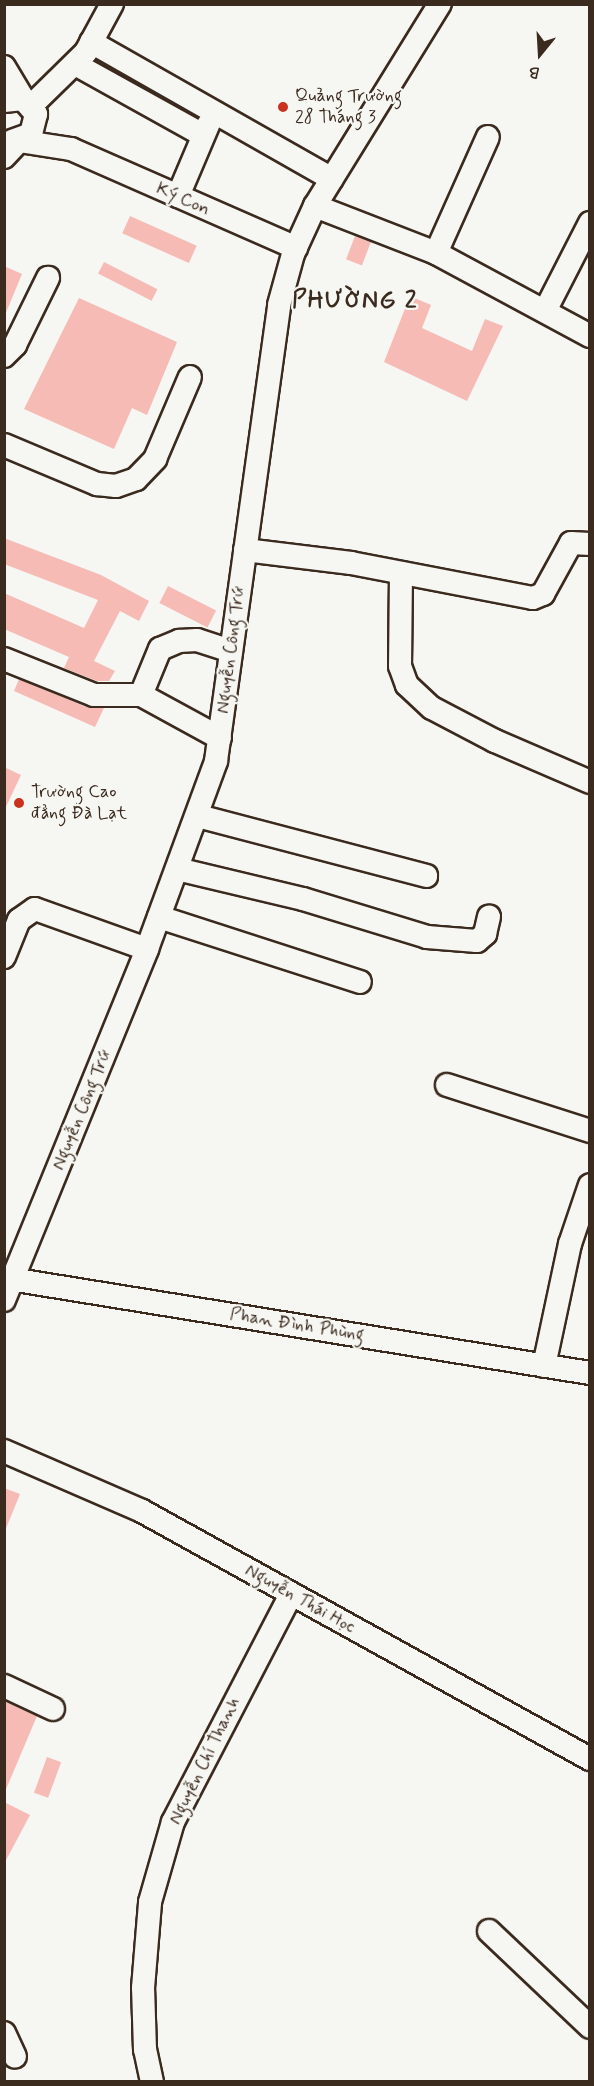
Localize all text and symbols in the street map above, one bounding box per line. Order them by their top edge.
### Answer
north arrow [510,24,570,84]
text: B [526,60,542,83]
place label: Quảng Trường 28 Tháng 3 [295,86,401,128]
marker: Quảng Trường 28 Tháng 3 [276,100,290,114]
street label: Ký Con [153,178,213,220]
district label: PHƯỜNG 2 [293,287,417,315]
street label: Nguyễn Công Trứ [212,585,250,715]
place label: Trường Cao đẳng Đà Lạt [31,782,127,824]
marker: Trường Cao đẳng Đà Lạt [12,796,26,810]
street label: Nguyễn Công Trứ [48,1046,116,1174]
street label: Phan Đình Phùng [229,1304,365,1346]
street label: Nguyễn Thái Học [241,1560,359,1638]
street label: Nguyễn Chí Thanh [164,1692,246,1830]

